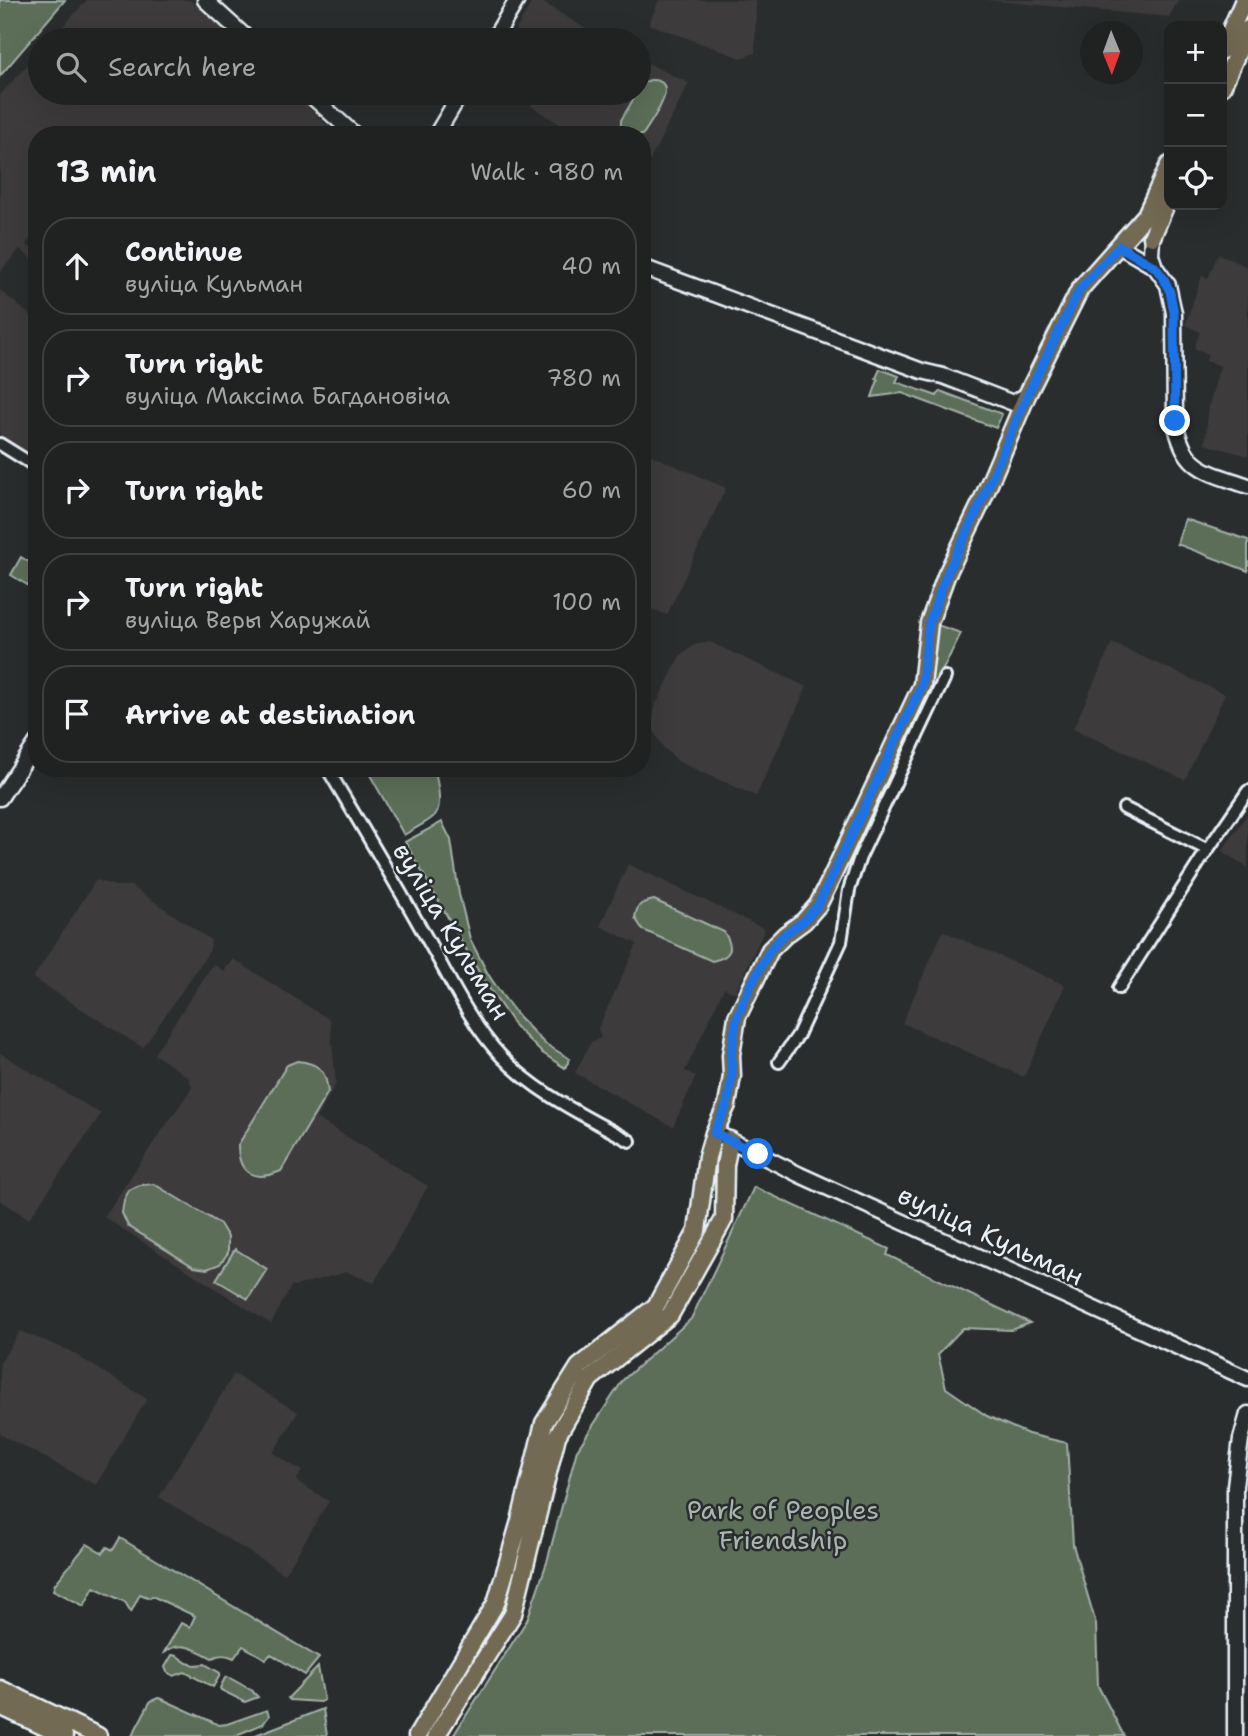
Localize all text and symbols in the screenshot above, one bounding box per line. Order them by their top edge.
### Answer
north arrow [1080,21,1143,84]
map controls [1164,21,1227,210]
button: + [1164,21,1227,84]
search box [28,28,651,105]
icon: search [52,48,90,86]
text: Search here [108,49,257,84]
button: − [1164,84,1227,147]
button: locate [1164,147,1227,210]
text: 13 min [56,151,156,192]
text: Walk · 980 m [470,157,623,187]
text: Continue [125,234,243,269]
icon: ahead [58,247,96,285]
text: 40 m [561,251,621,281]
text: вуліца Кульман [125,269,303,299]
text: Turn right [125,346,263,381]
icon: right [58,359,96,397]
text: 780 m [546,363,621,393]
text: вуліца Максіма Багдановіча [125,381,450,411]
route end [1159,405,1190,436]
icon: right [58,471,96,509]
text: Turn right [125,473,263,508]
text: 60 m [562,475,621,505]
text: Turn right [125,570,263,605]
icon: right [58,583,96,621]
text: 100 m [552,587,621,617]
text: вуліца Веры Харужай [125,605,370,635]
icon: arrive [58,695,96,733]
text: Arrive at destination [125,697,415,732]
street label: вуліца Кульман [385,836,519,1026]
route start [742,1138,773,1169]
street label: вуліца Кульман [892,1177,1090,1293]
park label: Park of Peoples Friendship [687,1492,879,1557]

